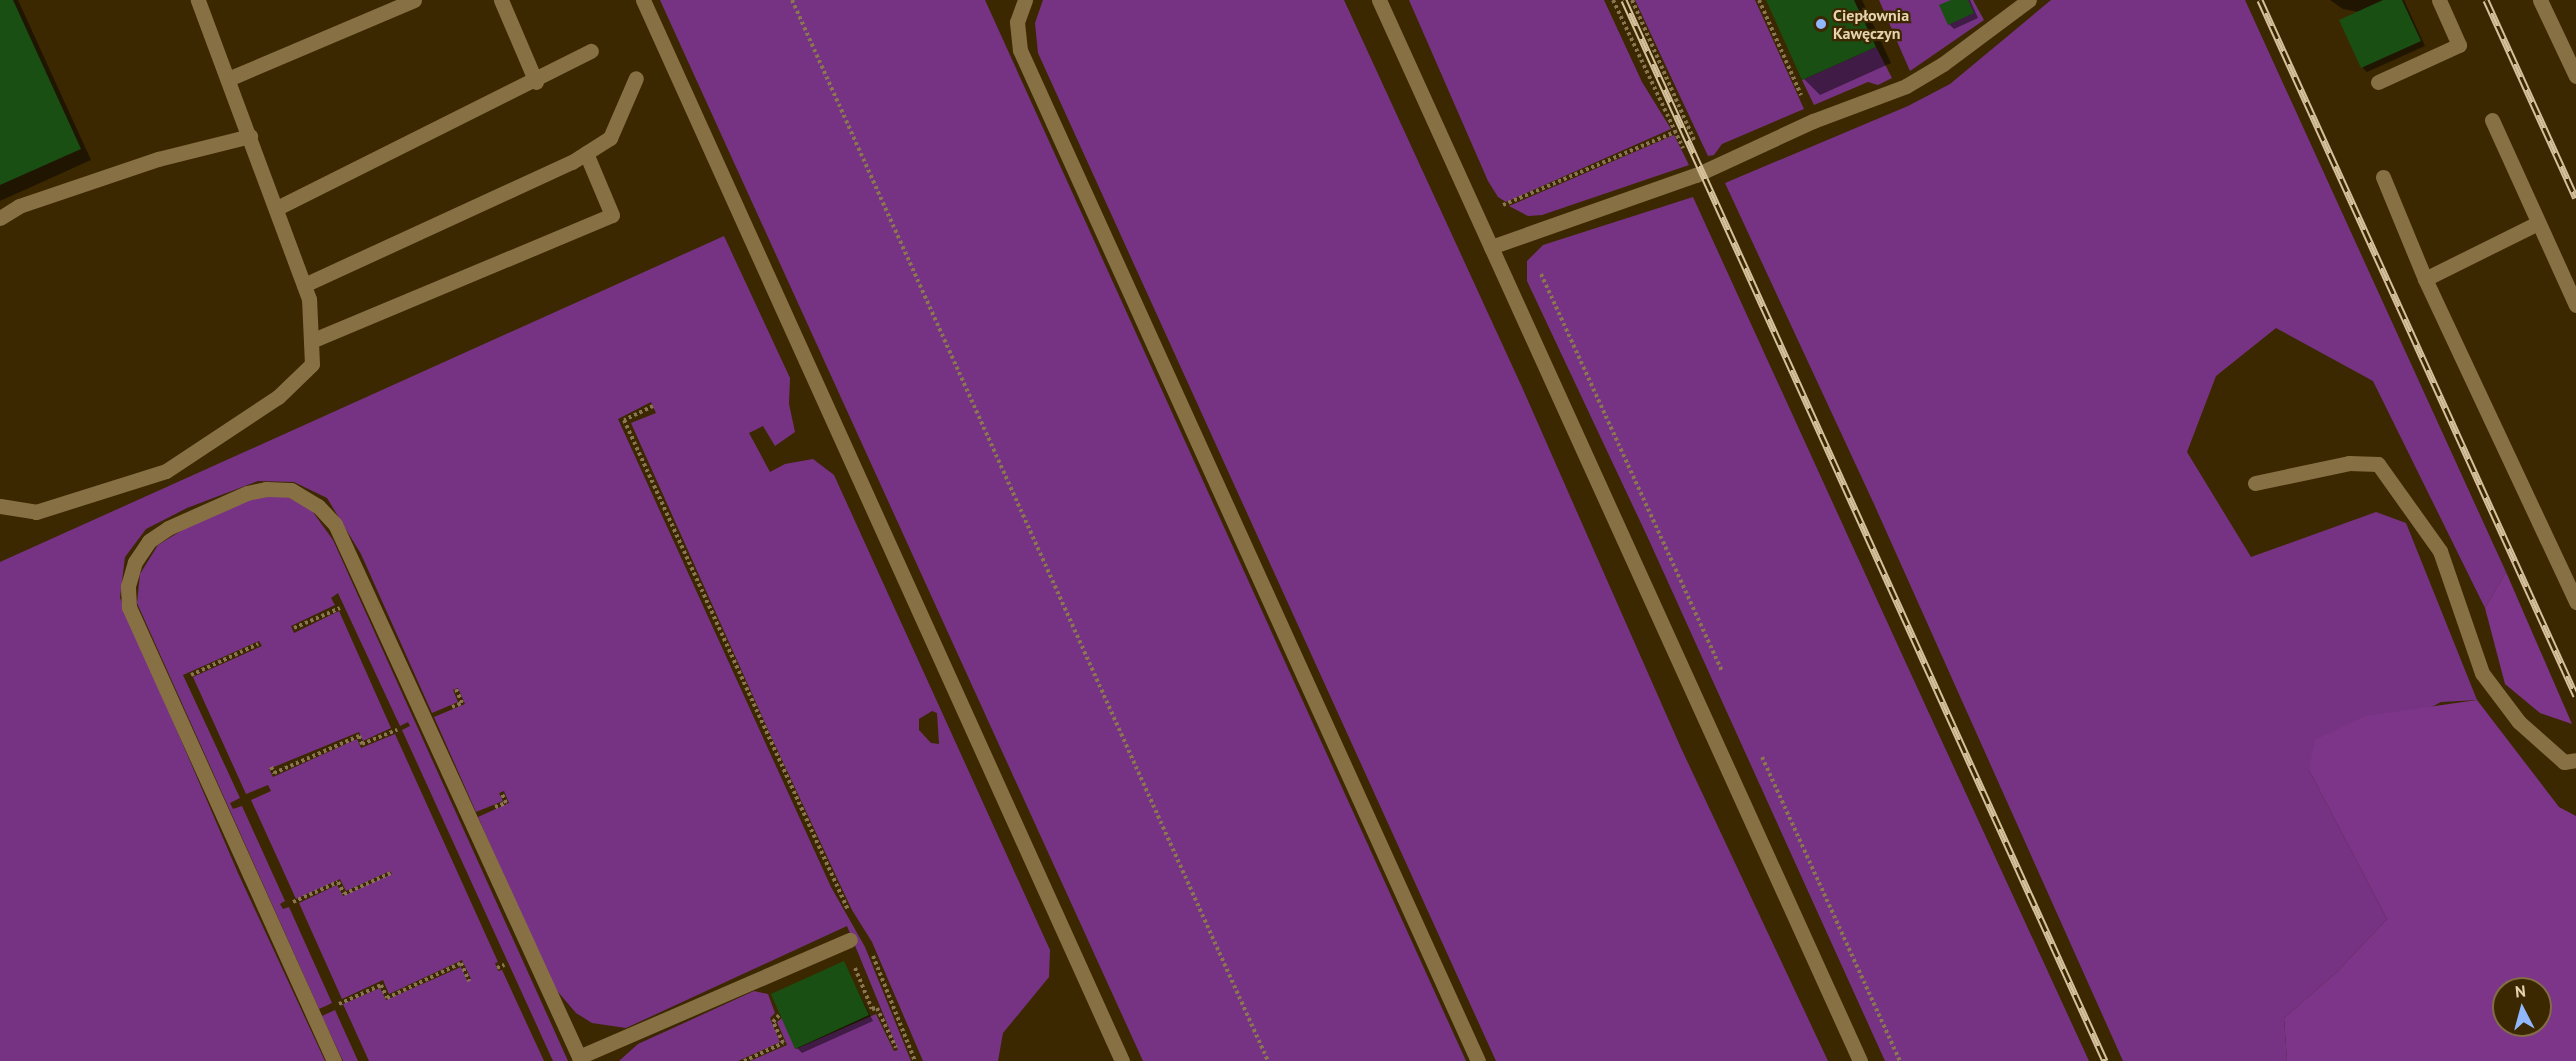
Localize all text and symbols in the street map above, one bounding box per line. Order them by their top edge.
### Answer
place label: Ciepłownia Kawęczyn [1833,5,1909,43]
marker: Ciepłownia Kawęczyn [1814,17,1828,31]
north arrow [2492,977,2552,1037]
text: N [2514,981,2527,1002]

